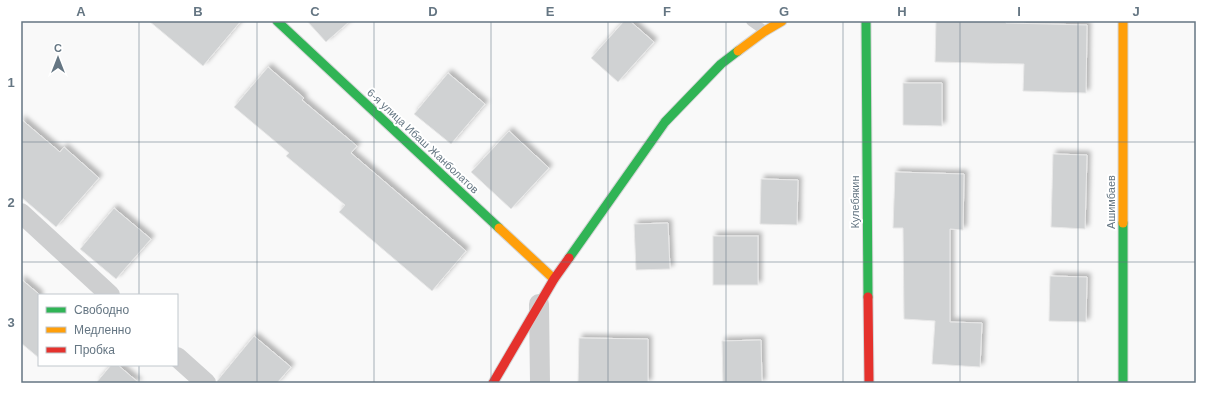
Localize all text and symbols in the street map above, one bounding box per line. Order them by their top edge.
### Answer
text: A [76,4,86,19]
text: B [193,4,203,19]
text: C [310,4,320,19]
text: D [428,4,438,19]
text: E [546,4,555,19]
text: F [663,4,671,19]
text: G [779,4,789,19]
text: H [897,4,907,19]
text: I [1017,4,1021,19]
text: J [1132,4,1140,19]
north arrow [38,38,78,78]
text: С [54,42,62,54]
text: 1 [7,75,15,90]
street label: 6-я улица Ибаш Жанболатов [365,86,481,196]
street label: Кулебякин [849,175,861,229]
street label: Ашимбаев [1105,175,1117,229]
text: 2 [7,195,15,210]
legend [38,294,178,366]
text: Свободно [74,303,129,317]
text: 3 [7,315,15,330]
text: Медленно [74,323,131,337]
text: Пробка [74,343,115,357]

